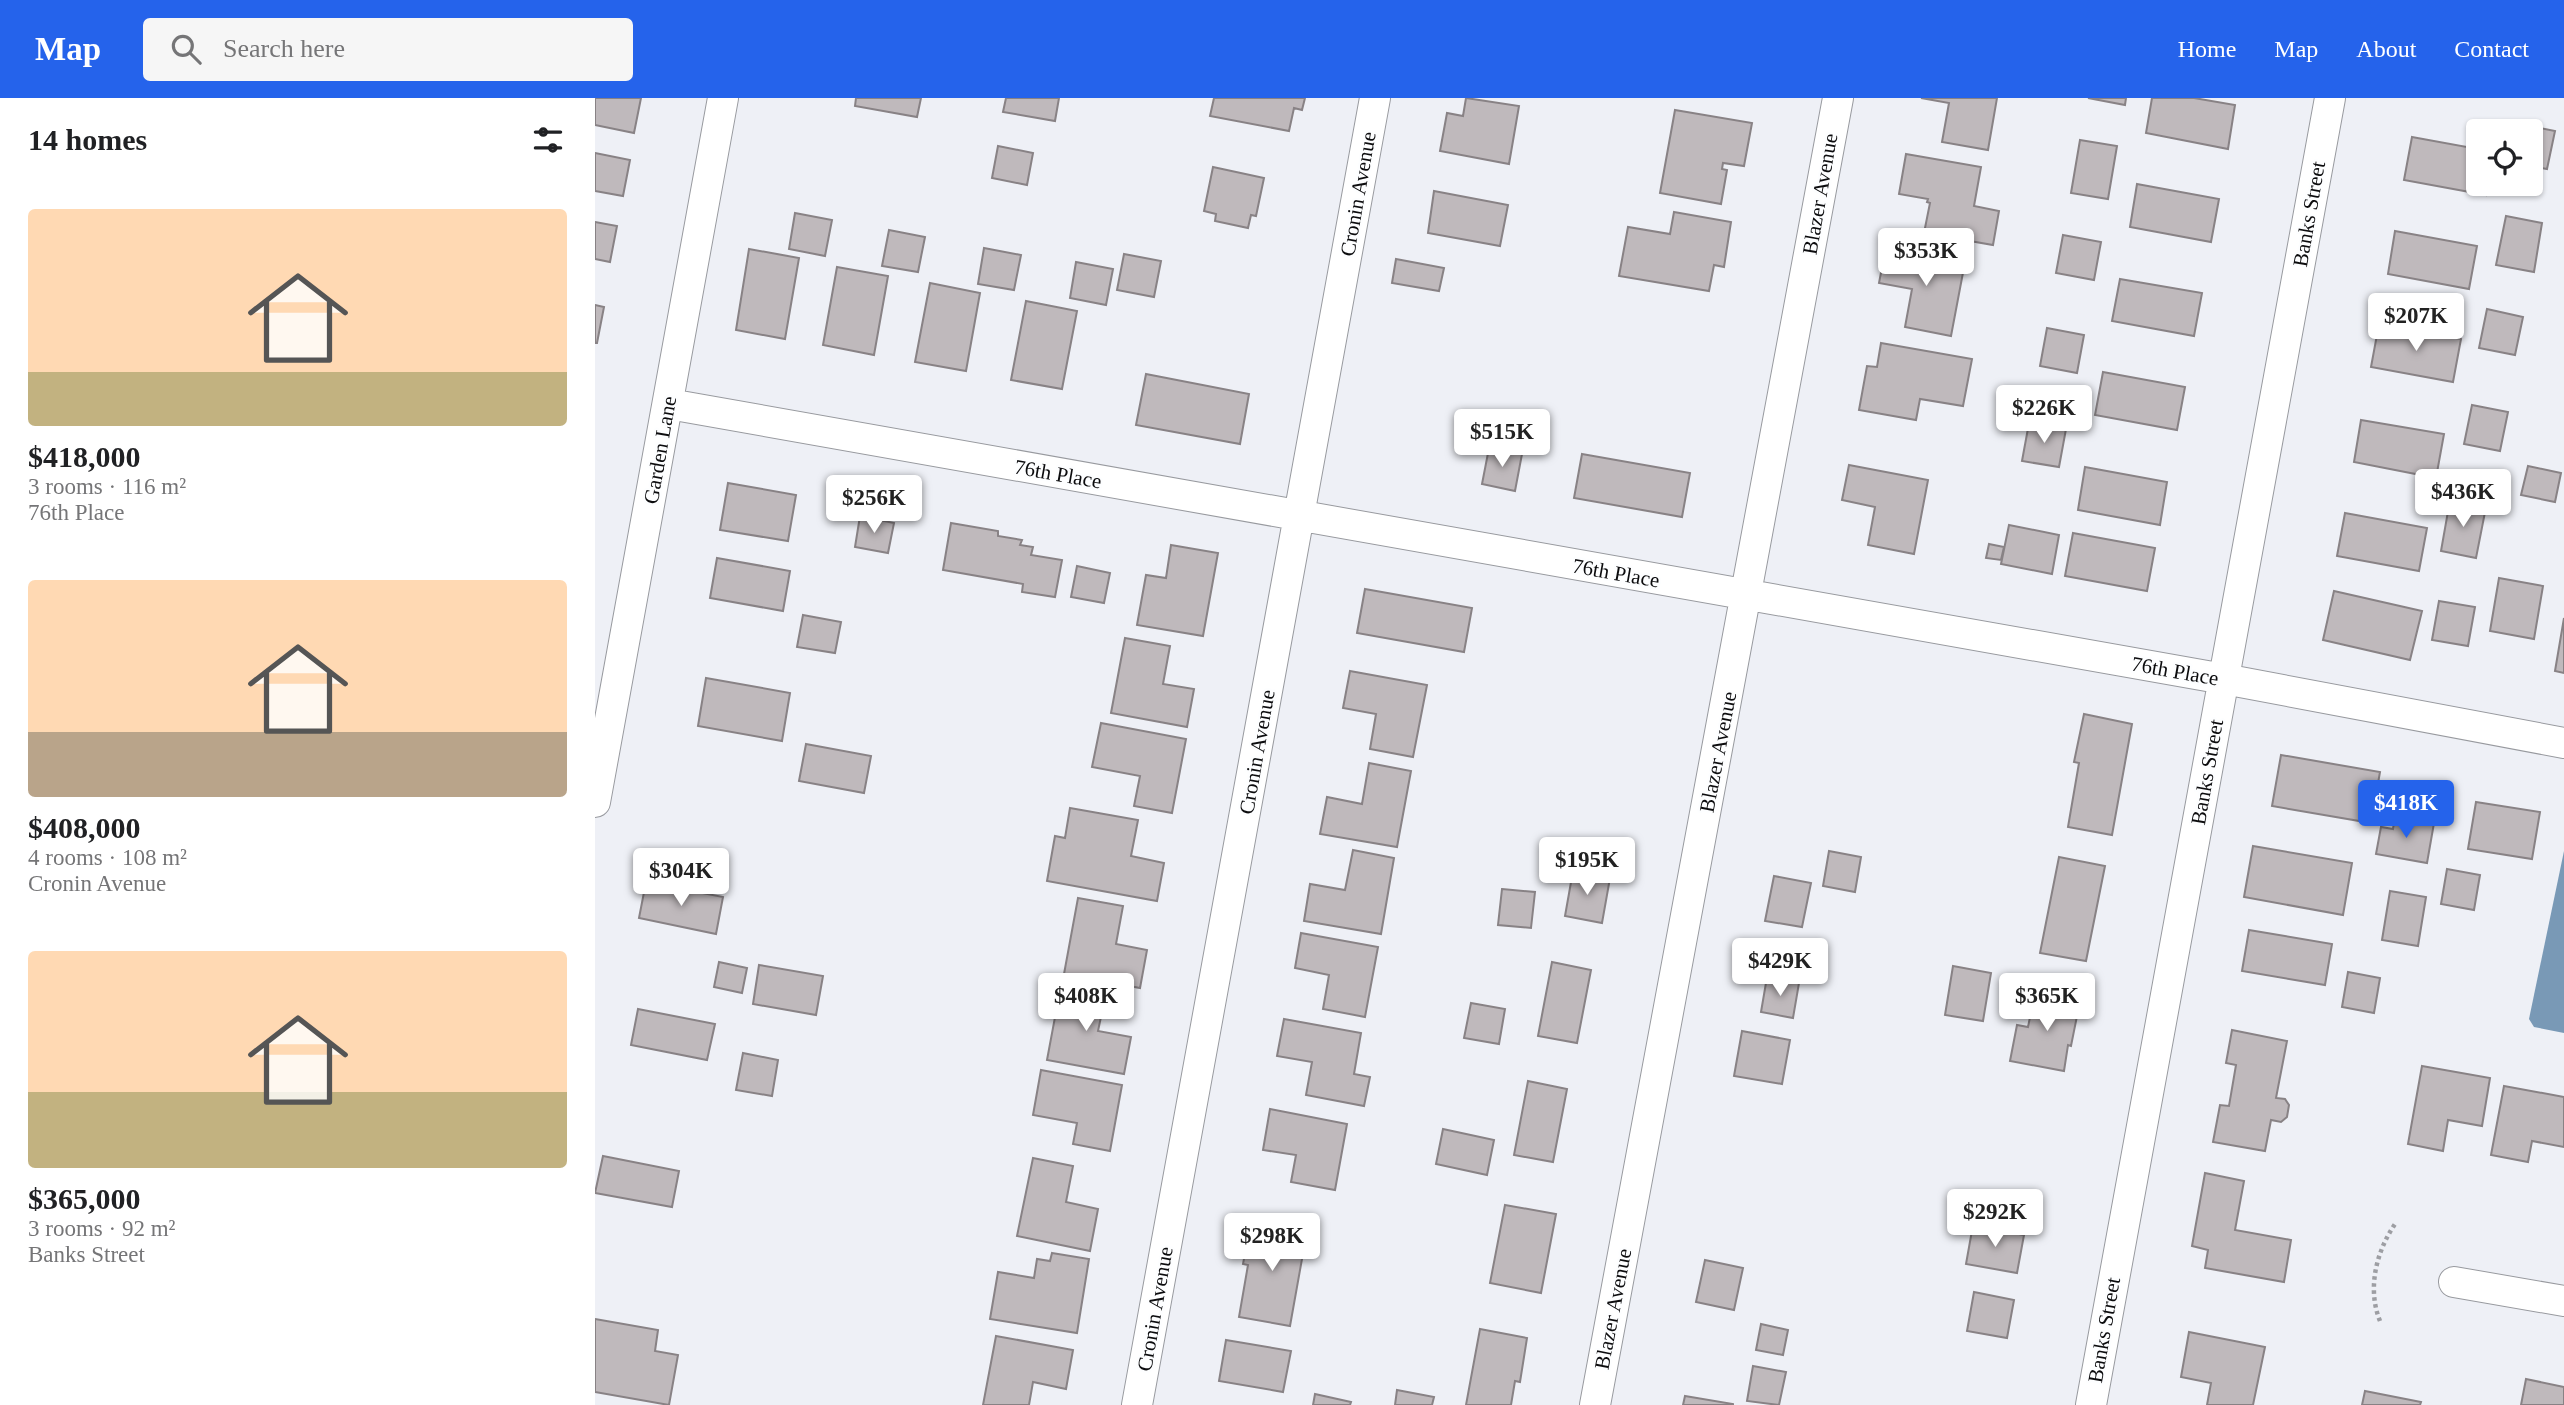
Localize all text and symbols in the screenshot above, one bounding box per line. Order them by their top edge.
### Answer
search box [143,18,633,81]
icon: search [167,30,205,68]
text: Map [35,31,101,67]
text: Search here [223,34,345,63]
text: Home [2178,36,2236,62]
text: Map [2274,36,2318,62]
text: About [2356,36,2416,62]
text: Contact [2454,36,2529,62]
map controls [2466,119,2543,196]
button: locate [2466,119,2543,196]
icon: filters [529,121,567,159]
text: 14 homes [28,123,147,156]
street label: Cronin Avenue [1335,130,1381,258]
street label: Blazer Avenue [1798,132,1842,256]
street label: Banks Street [2288,159,2330,269]
pin: $353K [1877,228,1975,288]
text: $353K [1894,238,1958,263]
icon: home [235,255,361,381]
pin: $207K [2367,294,2465,353]
text: $207K [2384,303,2448,328]
pin: $226K [1995,386,2093,445]
street label: Garden Lane [639,394,681,506]
text: $226K [2012,395,2076,420]
pin: $515K [1453,410,1551,469]
text: $515K [1470,419,1534,444]
text: $418,000 [28,440,141,473]
street label: 76th Place [1013,455,1103,493]
pin: $436K [2414,470,2512,529]
text: 3 rooms · 116 m² [28,474,186,499]
pin: $256K [825,476,923,535]
text: $436K [2431,479,2495,504]
text: $256K [842,485,906,510]
text: 76th Place [28,500,124,525]
street label: 76th Place [1571,554,1661,592]
icon: home [235,626,361,752]
street label: 76th Place [2130,652,2220,690]
street label: Cronin Avenue [1234,688,1280,816]
street label: Blazer Avenue [1695,690,1741,814]
street label: Banks Street [2186,717,2228,827]
pin: $418K [2357,780,2455,840]
text: $418K [2374,790,2438,815]
text: $408,000 [28,811,141,844]
pin: $195K [1538,838,1636,897]
text: 4 rooms · 108 m² [28,845,187,870]
text: $195K [1555,847,1619,872]
pin: $304K [632,848,730,908]
text: $304K [649,858,713,883]
text: Cronin Avenue [28,871,166,896]
pin: $429K [1731,939,1829,998]
text: $429K [1748,948,1812,973]
pin: $408K [1037,974,1135,1033]
pin: $365K [1998,974,2096,1033]
text: $408K [1054,983,1118,1008]
text: $365K [2015,983,2079,1008]
icon: home [235,997,361,1123]
text: $365,000 [28,1182,141,1215]
pin: $292K [1946,1190,2044,1249]
text: $292K [1963,1199,2027,1224]
pin: $298K [1223,1214,1321,1273]
text: 3 rooms · 92 m² [28,1216,175,1241]
text: $298K [1240,1223,1304,1248]
text: Banks Street [28,1242,145,1267]
street label: Cronin Avenue [1132,1245,1178,1373]
street label: Blazer Avenue [1590,1247,1636,1371]
street label: Banks Street [2083,1275,2125,1385]

